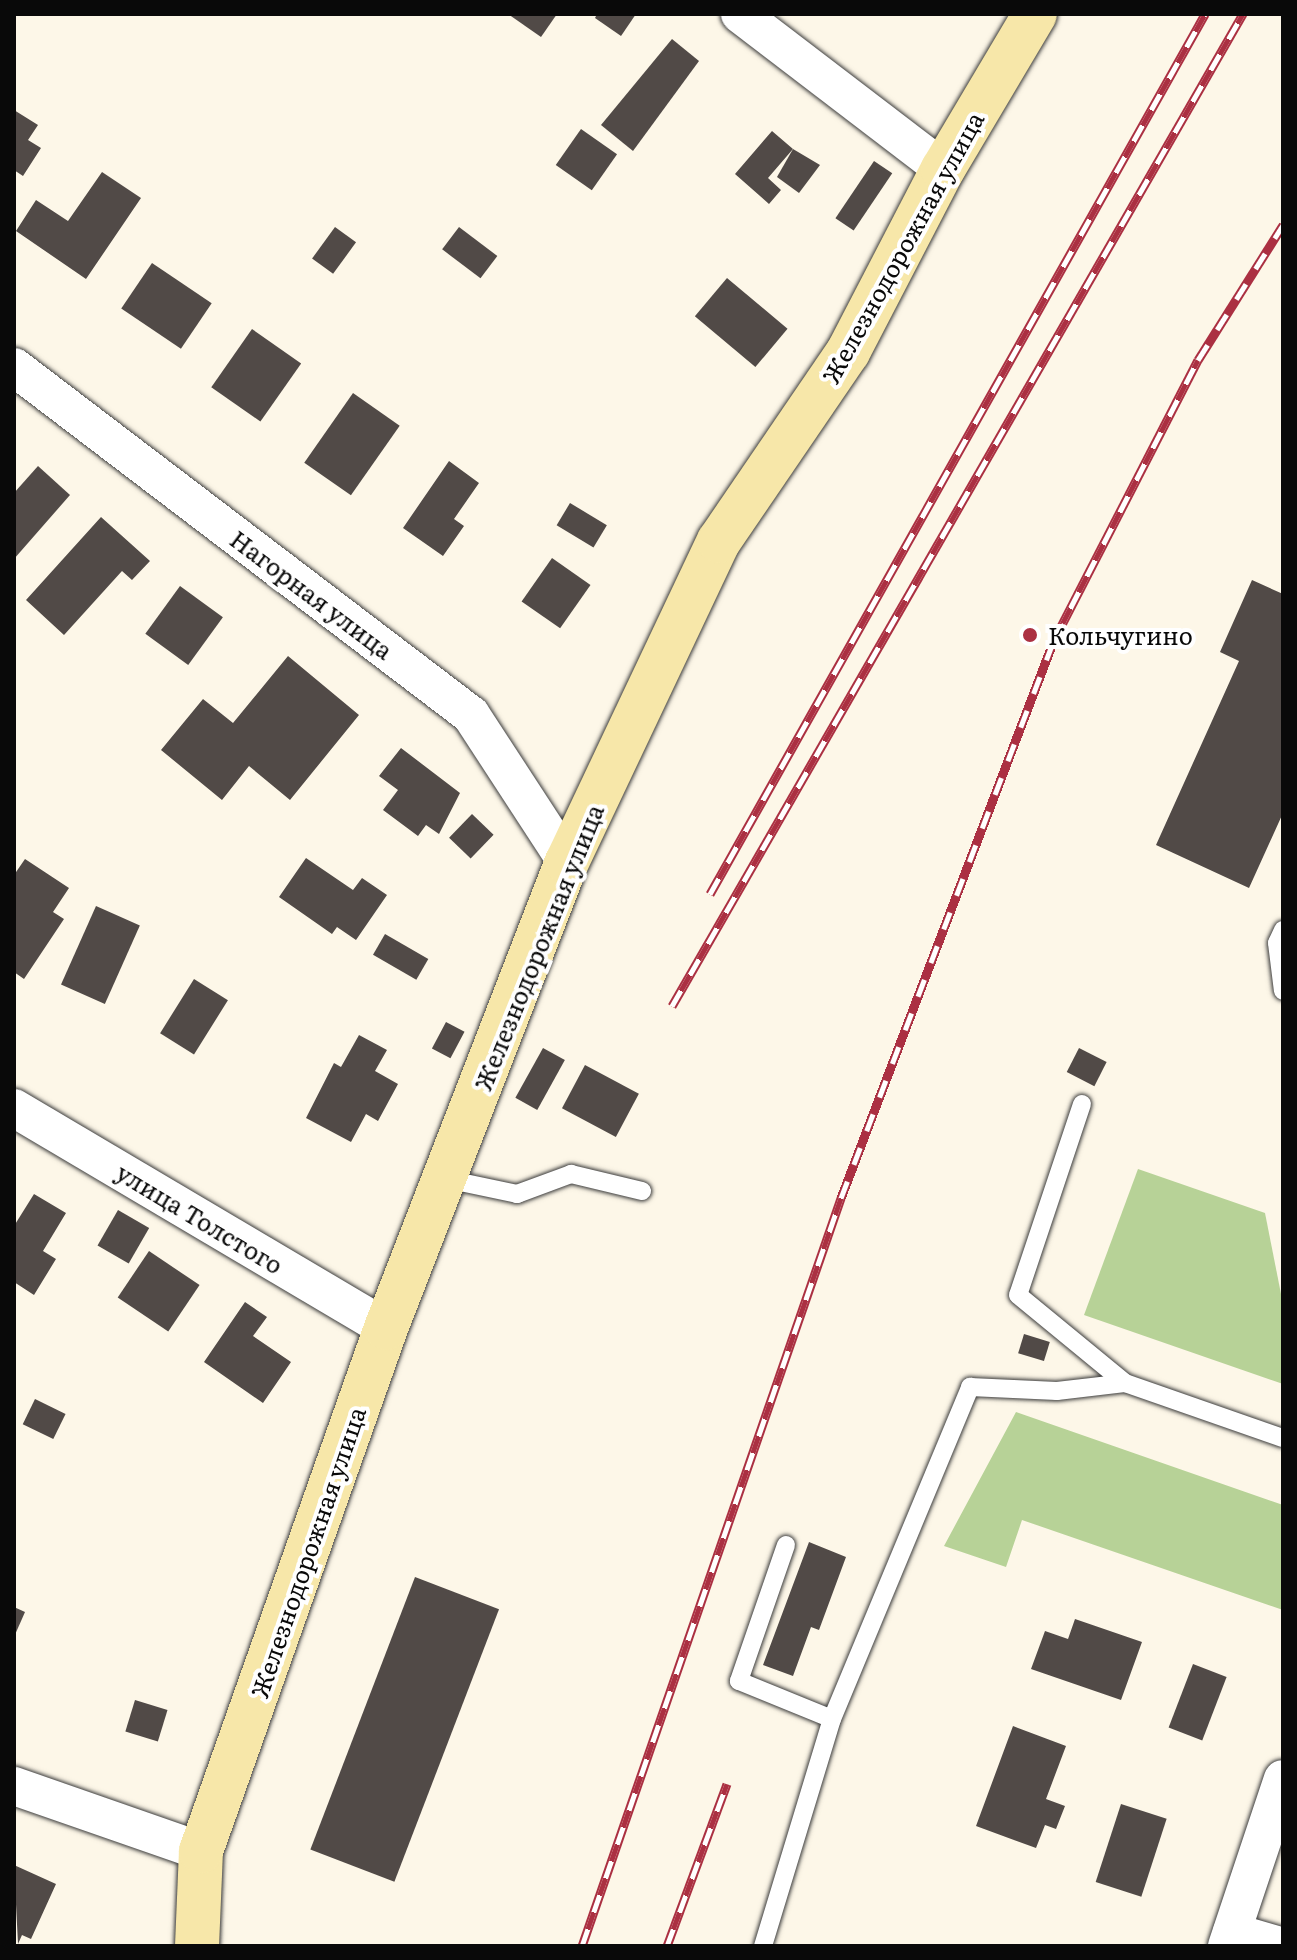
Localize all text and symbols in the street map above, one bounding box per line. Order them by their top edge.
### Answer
street label: Железнодорожная улица [815,106,989,388]
street label: Нагорная улица [225,524,399,664]
place label: Кольчугино [1048,621,1193,649]
marker: Кольчугино [1019,624,1041,646]
street label: Железнодорожная улица [467,800,609,1094]
street label: улица Толстого [112,1157,288,1279]
street label: Железнодорожная улица [244,1403,370,1701]

